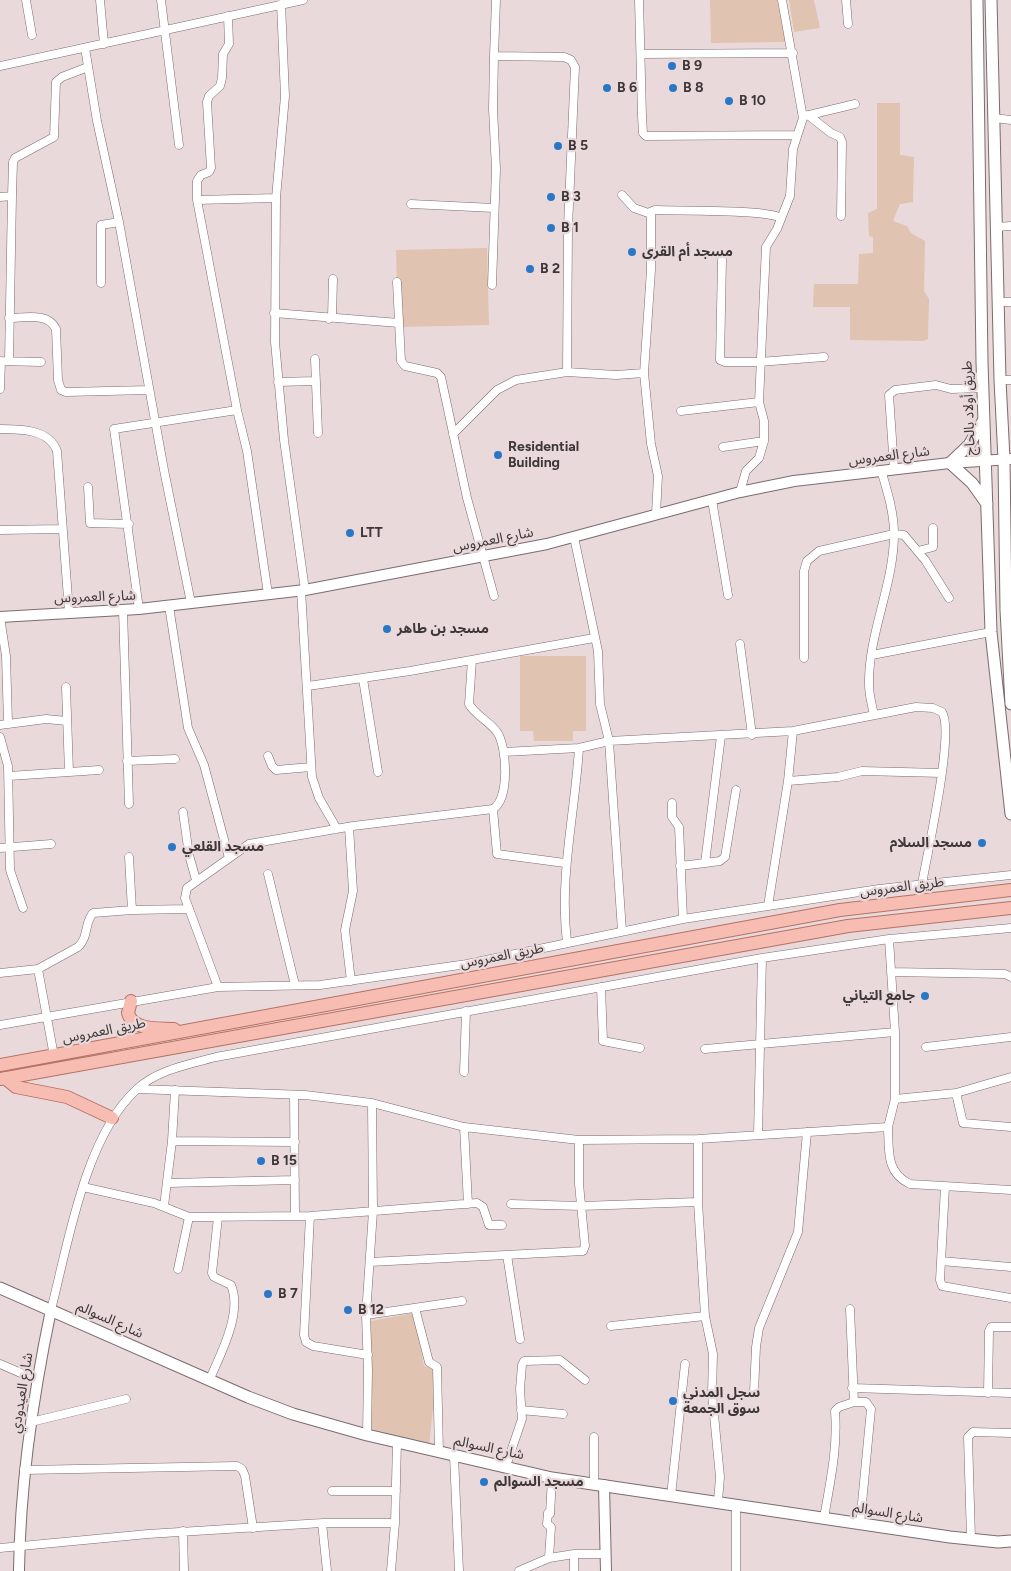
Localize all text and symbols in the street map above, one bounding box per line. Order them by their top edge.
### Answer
place label: B 9 [682,58,702,74]
marker: B 9 [666,60,678,72]
place label: B 6 [617,80,637,96]
place label: B 8 [683,80,703,96]
marker: B 6 [601,82,613,94]
marker: B 8 [667,82,679,94]
place label: B 10 [739,93,766,109]
marker: B 10 [723,95,735,107]
place label: B 5 [568,138,588,154]
marker: B 5 [552,140,564,152]
place label: B 3 [561,189,581,205]
marker: B 3 [545,191,557,203]
place label: B 1 [561,220,579,236]
marker: B 1 [545,222,557,234]
place label: مسجد أم القرى [642,244,733,260]
marker: مسجد أم القرى [626,246,638,258]
place label: B 2 [540,261,560,277]
marker: B 2 [524,263,536,275]
street label: طريق أولاد بالحاج [959,360,979,456]
place label: Residential Building [508,439,579,472]
street label: شارع العمروس [847,443,931,469]
marker: Residential Building [492,449,504,461]
street label: شارع العمروس [451,524,535,556]
place label: LTT [360,525,383,541]
marker: LTT [344,527,356,539]
street label: شارع العمروس [54,587,136,607]
place label: مسجد بن طاهر [397,621,489,637]
marker: مسجد بن طاهر [381,623,393,635]
place label: مسجد السلام [890,835,972,851]
marker: مسجد السلام [976,837,988,849]
place label: مسجد القلعي [182,839,264,855]
marker: مسجد القلعي [166,841,178,853]
street label: طريق العمروس [859,874,945,900]
street label: طريق العمروس [459,940,545,972]
place label: جامع التياني [843,988,915,1004]
marker: جامع التياني [919,990,931,1002]
street label: طريق العمروس [61,1015,147,1047]
place label: B 15 [271,1153,297,1169]
marker: B 15 [255,1155,267,1167]
place label: B 7 [278,1286,298,1302]
marker: B 7 [262,1288,274,1300]
street label: شارع السوالم [74,1298,146,1342]
place label: B 12 [358,1302,384,1318]
marker: B 12 [342,1304,354,1316]
street label: شارع العيدودي [7,1352,37,1434]
place label: سجل المدني سوق الجمعة [683,1385,760,1418]
marker: سجل المدني سوق الجمعة [667,1395,679,1407]
street label: شارع السوالم [452,1432,526,1464]
place label: مسجد السوالم [494,1474,584,1490]
marker: مسجد السوالم [478,1476,490,1488]
street label: شارع السوالم [852,1499,924,1527]

